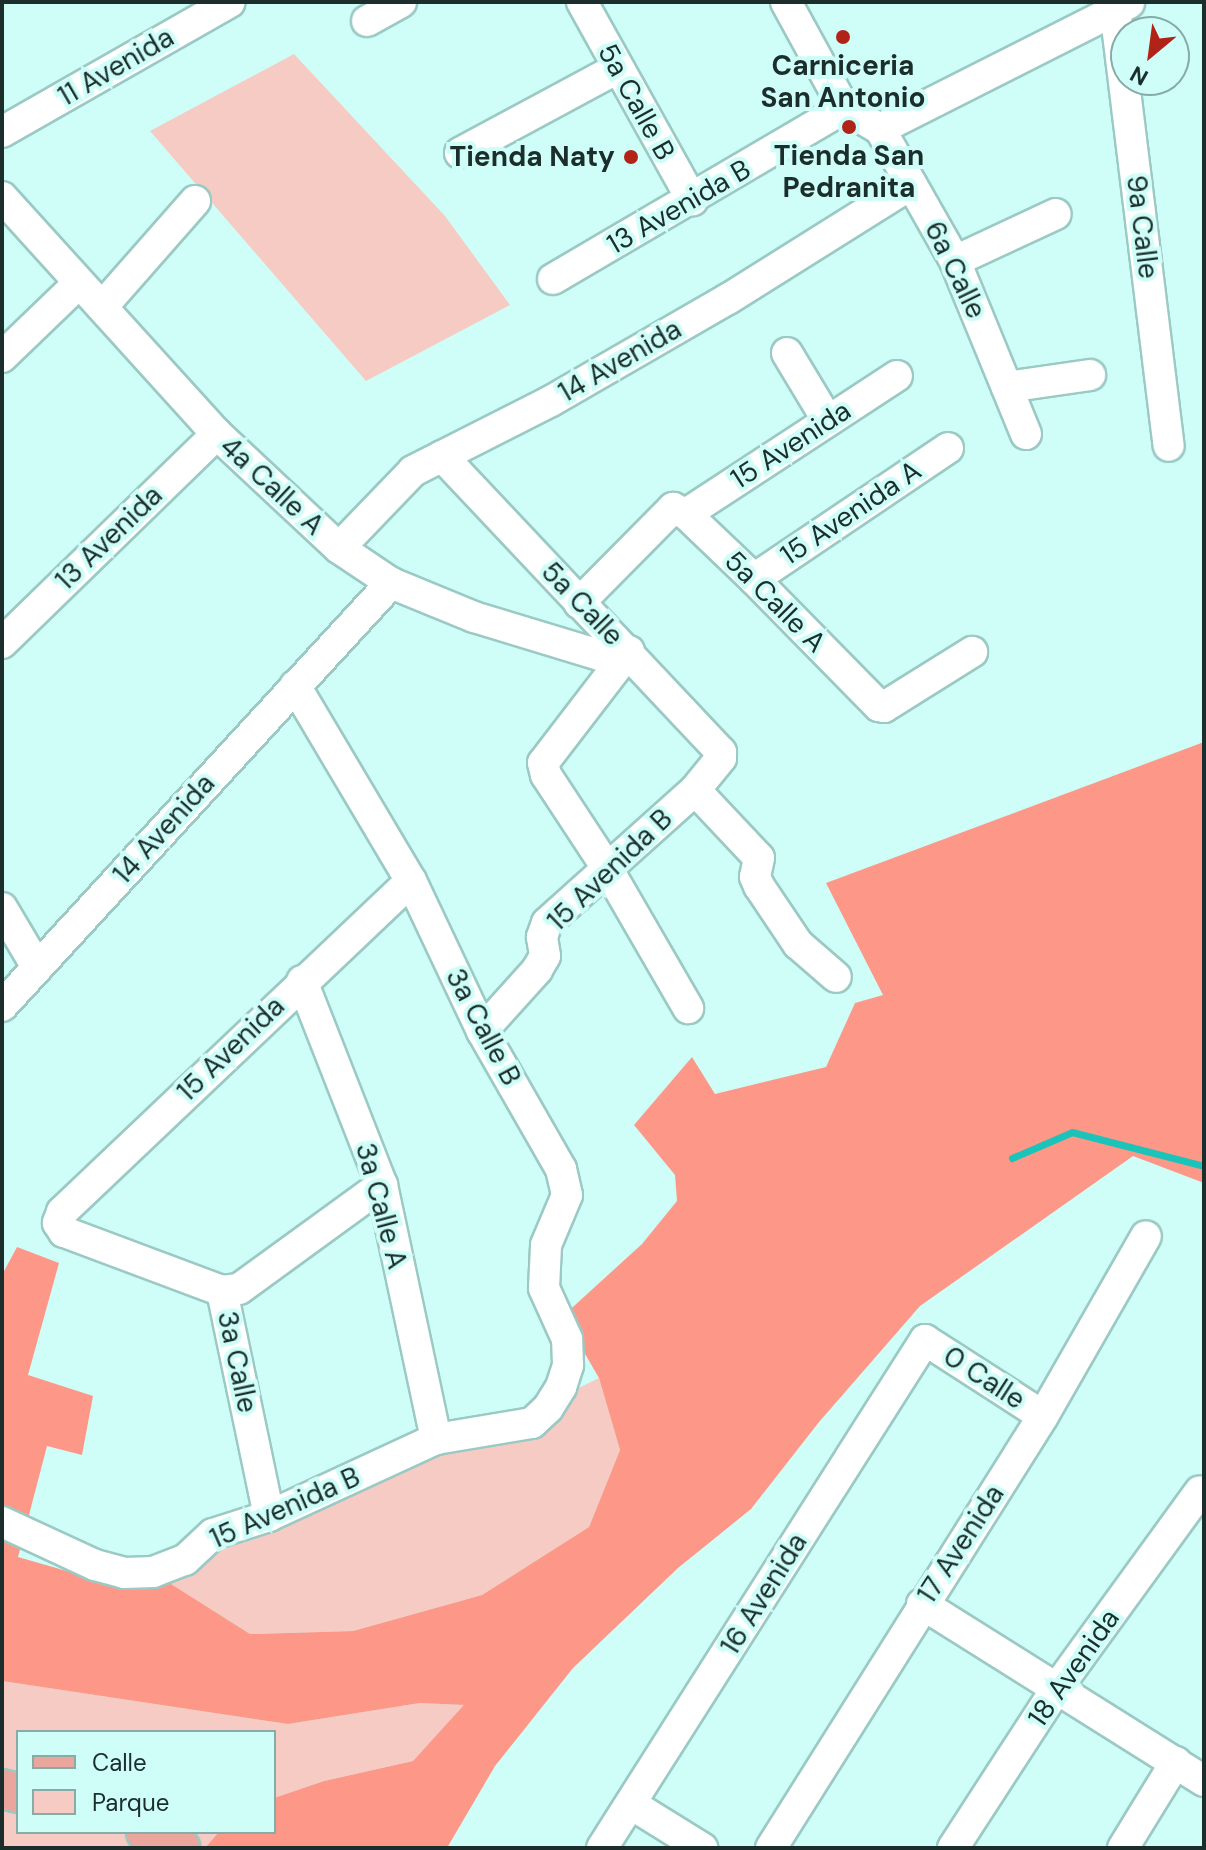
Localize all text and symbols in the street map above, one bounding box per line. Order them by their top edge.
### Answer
north arrow [1110,16,1190,96]
street label: 11 Avenida [52,21,180,113]
marker: Carniceria San Antonio [834,28,852,46]
street label: 5a Calle B [590,38,682,166]
place label: Carniceria San Antonio [760,49,926,115]
text: N [1125,59,1153,92]
marker: Tienda San Pedranita [840,118,858,136]
place label: Tienda San Pedranita [774,139,924,205]
place label: Tienda Naty [449,140,615,174]
marker: Tienda Naty [622,148,640,166]
street label: 13 Avenida B [601,153,757,261]
street label: 9a Calle [1119,173,1165,281]
street label: 6a Calle [917,216,993,324]
street label: 14 Avenida [553,312,687,410]
street label: 15 Avenida [725,394,857,496]
street label: 4a Calle A [213,430,331,542]
street label: 15 Avenida A [774,454,928,572]
street label: 13 Avenida [49,479,169,597]
street label: 5a Calle A [717,544,833,660]
street label: 5a Calle [534,555,630,653]
street label: 14 Avenida [106,767,222,891]
street label: 15 Avenida B [541,802,679,938]
street label: 3a Calle B [438,963,528,1091]
street label: 15 Avenida [170,990,292,1108]
street label: 3a Calle A [348,1139,414,1273]
street label: 3a Calle [210,1308,264,1416]
street label: 0 Calle [937,1339,1031,1417]
street label: 15 Avenida B [205,1460,365,1556]
street label: 17 Avenida [910,1479,1012,1609]
street label: 16 Avenida [714,1527,814,1661]
street label: 18 Avenida [1021,1603,1127,1733]
legend [16,1730,276,1834]
text: Calle [92,1747,147,1778]
text: Parque [92,1787,169,1818]

